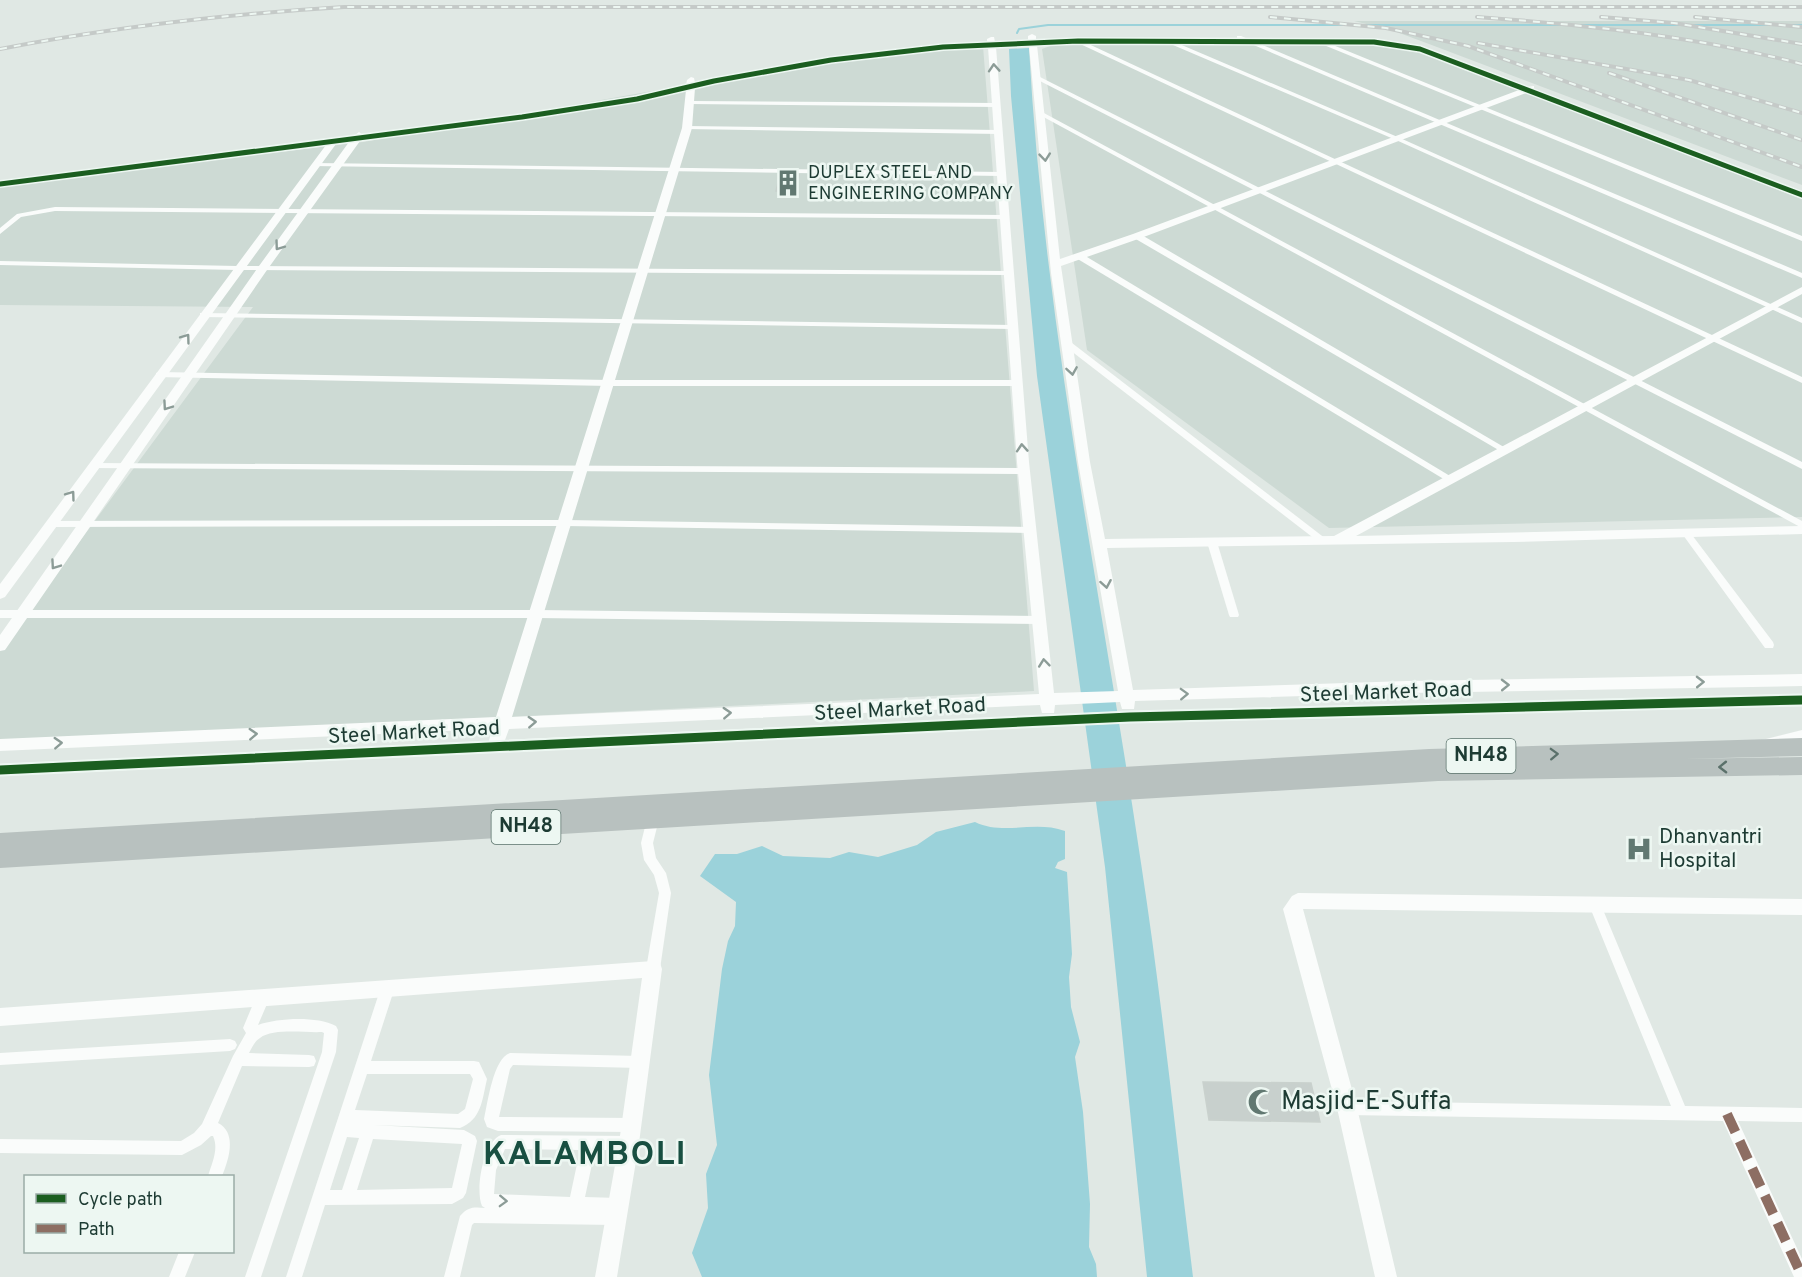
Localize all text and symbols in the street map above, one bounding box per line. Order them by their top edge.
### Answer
one-way arrow [988,64,1001,73]
one-way arrow [1038,152,1051,162]
place label: DUPLEX STEEL AND ENGINEERING COMPANY [808,162,1013,206]
building icon: DUPLEX STEEL AND ENGINEERING COMPANY [773,168,803,198]
one-way arrow [275,239,286,250]
one-way arrow [179,334,190,345]
one-way arrow [1066,366,1078,376]
one-way arrow [163,399,174,410]
one-way arrow [1015,443,1028,452]
one-way arrow [64,491,75,502]
one-way arrow [51,559,62,570]
one-way arrow [1099,580,1111,589]
one-way arrow [1038,658,1051,667]
one-way arrow [1696,676,1705,688]
street label: Steel Market Road [1299,677,1473,709]
one-way arrow [1501,679,1510,692]
one-way arrow [1180,688,1189,700]
street label: Steel Market Road [813,692,987,728]
one-way arrow [722,707,731,720]
street label: Steel Market Road [327,715,501,751]
one-way arrow [527,715,536,728]
one-way arrow [249,728,258,740]
one-way arrow [54,736,63,749]
road number: NH48 [1446,739,1516,773]
one-way arrow [1550,748,1559,760]
one-way arrow [1718,761,1727,773]
road number: NH48 [492,810,560,844]
place label: Dhanvantri Hospital [1659,824,1762,875]
hospital icon: Dhanvantri Hospital [1624,834,1654,864]
place label: Masjid-E-Suffa [1281,1086,1451,1119]
mosque icon: Masjid-E-Suffa [1246,1087,1276,1117]
district label: KALAMBOLI [483,1135,687,1177]
legend [24,1175,234,1253]
text: Cycle path [78,1189,163,1212]
one-way arrow [498,1195,507,1208]
text: Path [78,1219,115,1242]

